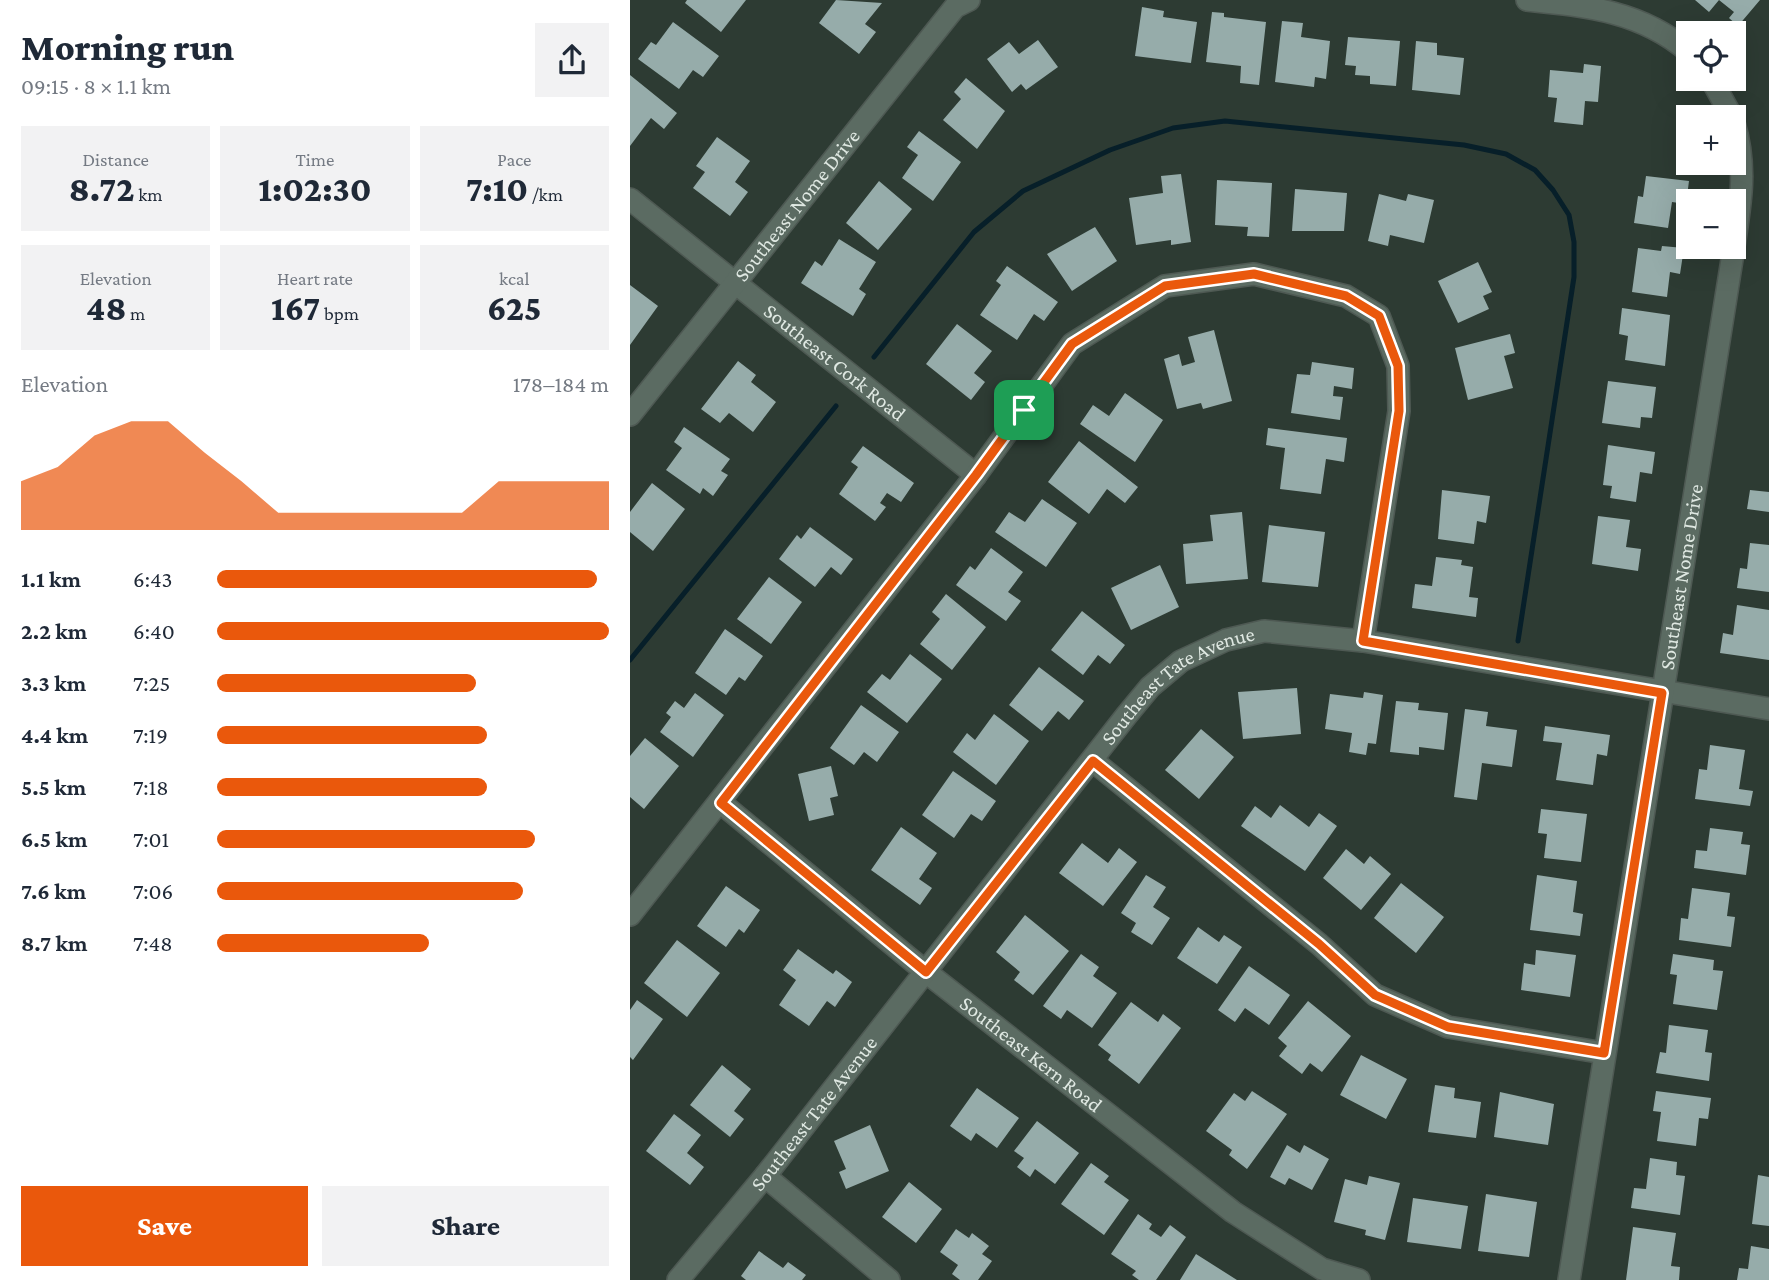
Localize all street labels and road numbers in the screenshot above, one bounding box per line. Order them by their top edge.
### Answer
street label: Southeast Nome Drive [729,125,865,286]
street label: Southeast Cork Road [759,299,910,426]
street label: Southeast Nome Drive [1655,482,1708,671]
street label: Southeast Tate Avenue [1096,622,1257,750]
street label: Southeast Kern Road [955,991,1107,1117]
street label: Southeast Tate Avenue [746,1031,882,1196]

